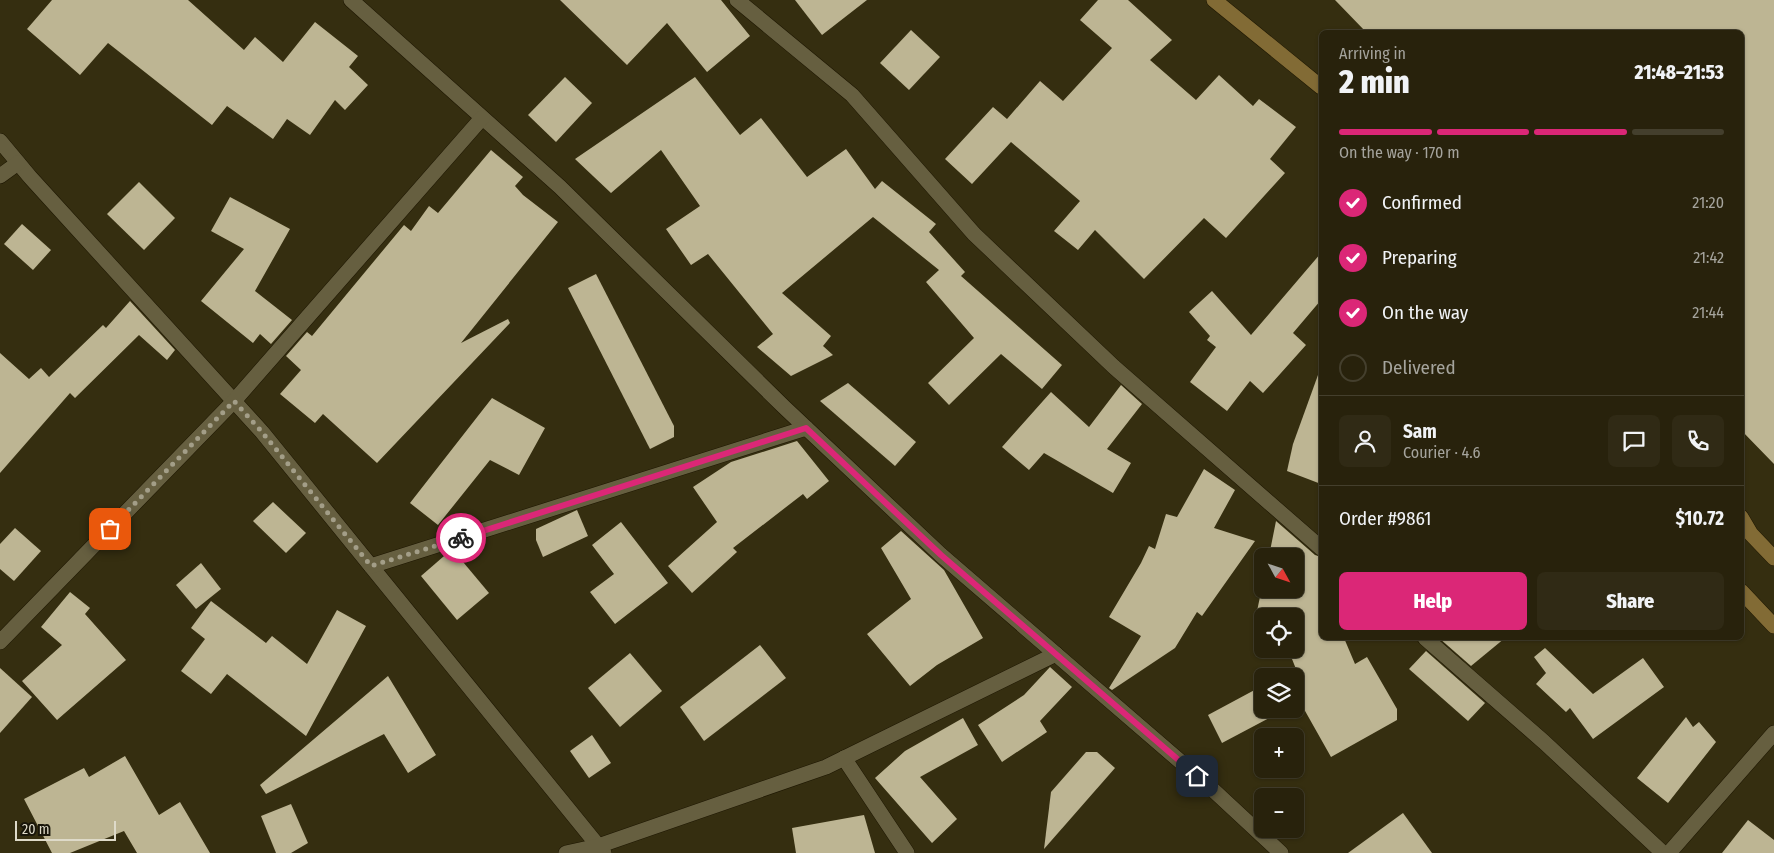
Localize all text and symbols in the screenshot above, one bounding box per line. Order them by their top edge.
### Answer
text: Arriving in [1339,44,1406,63]
text: 21:48–21:53 [1635,61,1724,84]
text: 2 min [1339,63,1410,101]
text: On the way · 170 m [1339,143,1459,162]
icon: check [1339,189,1367,217]
text: Confirmed [1382,191,1462,214]
text: 21:20 [1692,193,1724,212]
icon: check [1339,244,1367,272]
text: Preparing [1382,246,1457,269]
text: 21:42 [1693,248,1724,267]
icon: check [1339,299,1367,327]
text: On the way [1382,301,1468,324]
text: 21:44 [1692,303,1724,322]
text: Delivered [1382,356,1456,379]
button: person [1339,415,1391,467]
button: chat [1608,415,1660,467]
button: phone [1672,415,1724,467]
text: Sam [1403,420,1437,443]
text: Courier · 4.6 [1403,443,1481,462]
text: Order #9861 [1339,507,1431,530]
text: $10.72 [1676,507,1724,530]
pin [89,508,131,550]
courier [436,513,486,563]
icon: bag [96,515,124,543]
icon: bike [447,524,475,552]
north arrow [1254,548,1304,598]
map controls [1254,548,1304,838]
button: Help [1339,572,1527,630]
button: Share [1537,572,1724,630]
button: locate [1254,608,1304,658]
button: layers [1254,668,1304,718]
button: + [1254,728,1304,778]
pin [1176,755,1218,797]
icon: home [1183,762,1211,790]
button: − [1254,788,1304,838]
scale bar [15,818,116,841]
text: 20 m [22,821,50,838]

